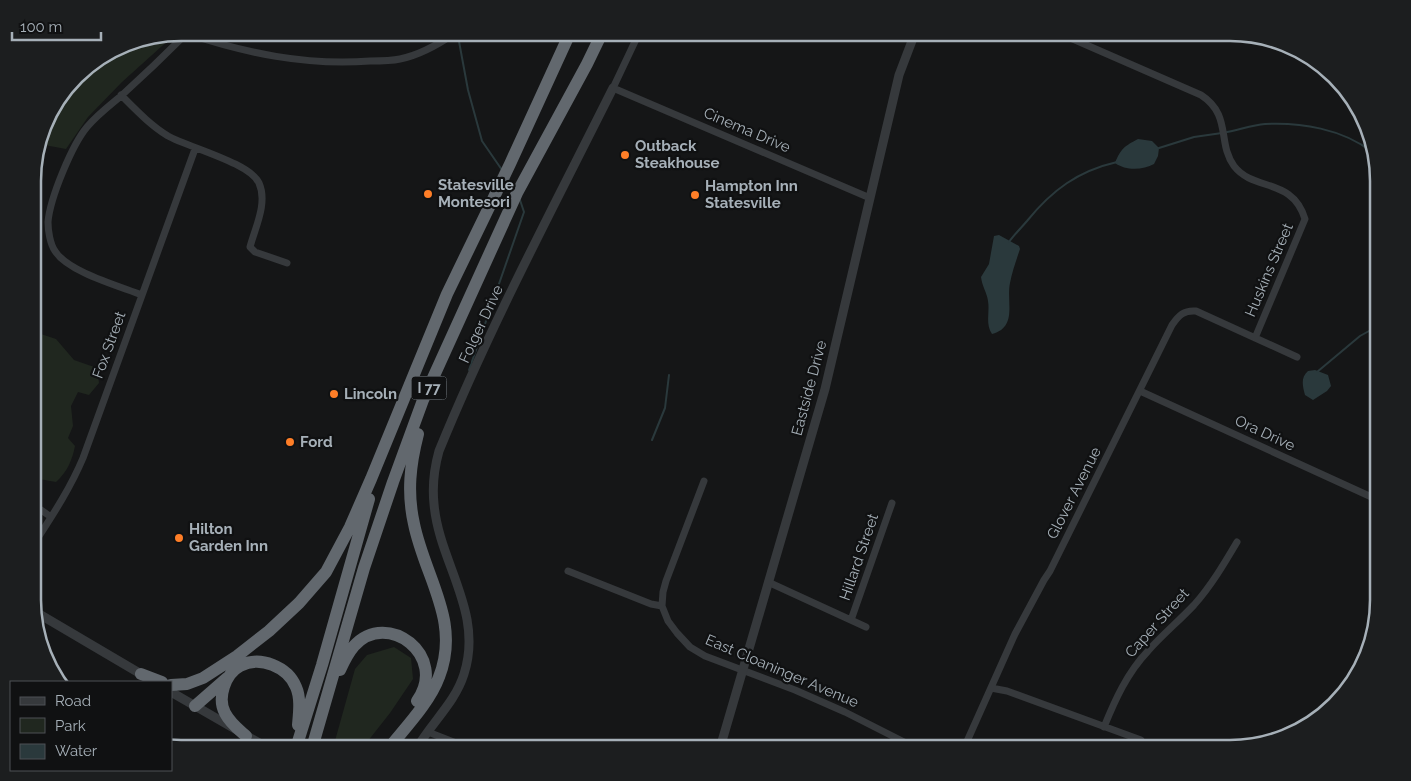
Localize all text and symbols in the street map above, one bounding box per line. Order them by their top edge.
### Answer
scale bar [12,10,101,42]
text: 100 m [20,18,62,36]
street label: Cinema Drive [701,104,793,156]
place label: Outback Steakhouse [635,137,719,172]
marker: Outback Steakhouse [619,149,631,161]
place label: Statesville Montesori [438,176,514,211]
place label: Hampton Inn Statesville [705,177,798,212]
marker: Statesville Montesori [422,188,434,200]
marker: Hampton Inn Statesville [689,189,701,201]
street label: Huskins Street [1241,221,1297,319]
street label: Folger Drive [455,282,507,366]
street label: Fox Street [89,309,129,381]
street label: Eastside Drive [788,338,830,438]
road number: I 77 [412,376,446,399]
place label: Lincoln [344,385,397,403]
marker: Lincoln [328,388,340,400]
street label: Ora Drive [1232,411,1298,455]
place label: Ford [300,433,333,451]
marker: Ford [284,436,296,448]
street label: Glover Avenue [1043,444,1105,542]
street label: Hillard Street [836,511,882,603]
place label: Hilton Garden Inn [189,520,268,555]
marker: Hilton Garden Inn [173,532,185,544]
street label: Caper Street [1121,585,1193,661]
street label: East Cloaninger Avenue [703,631,861,712]
legend [10,681,172,771]
text: Road [55,692,91,710]
text: Park [55,717,86,735]
text: Water [55,742,98,760]

